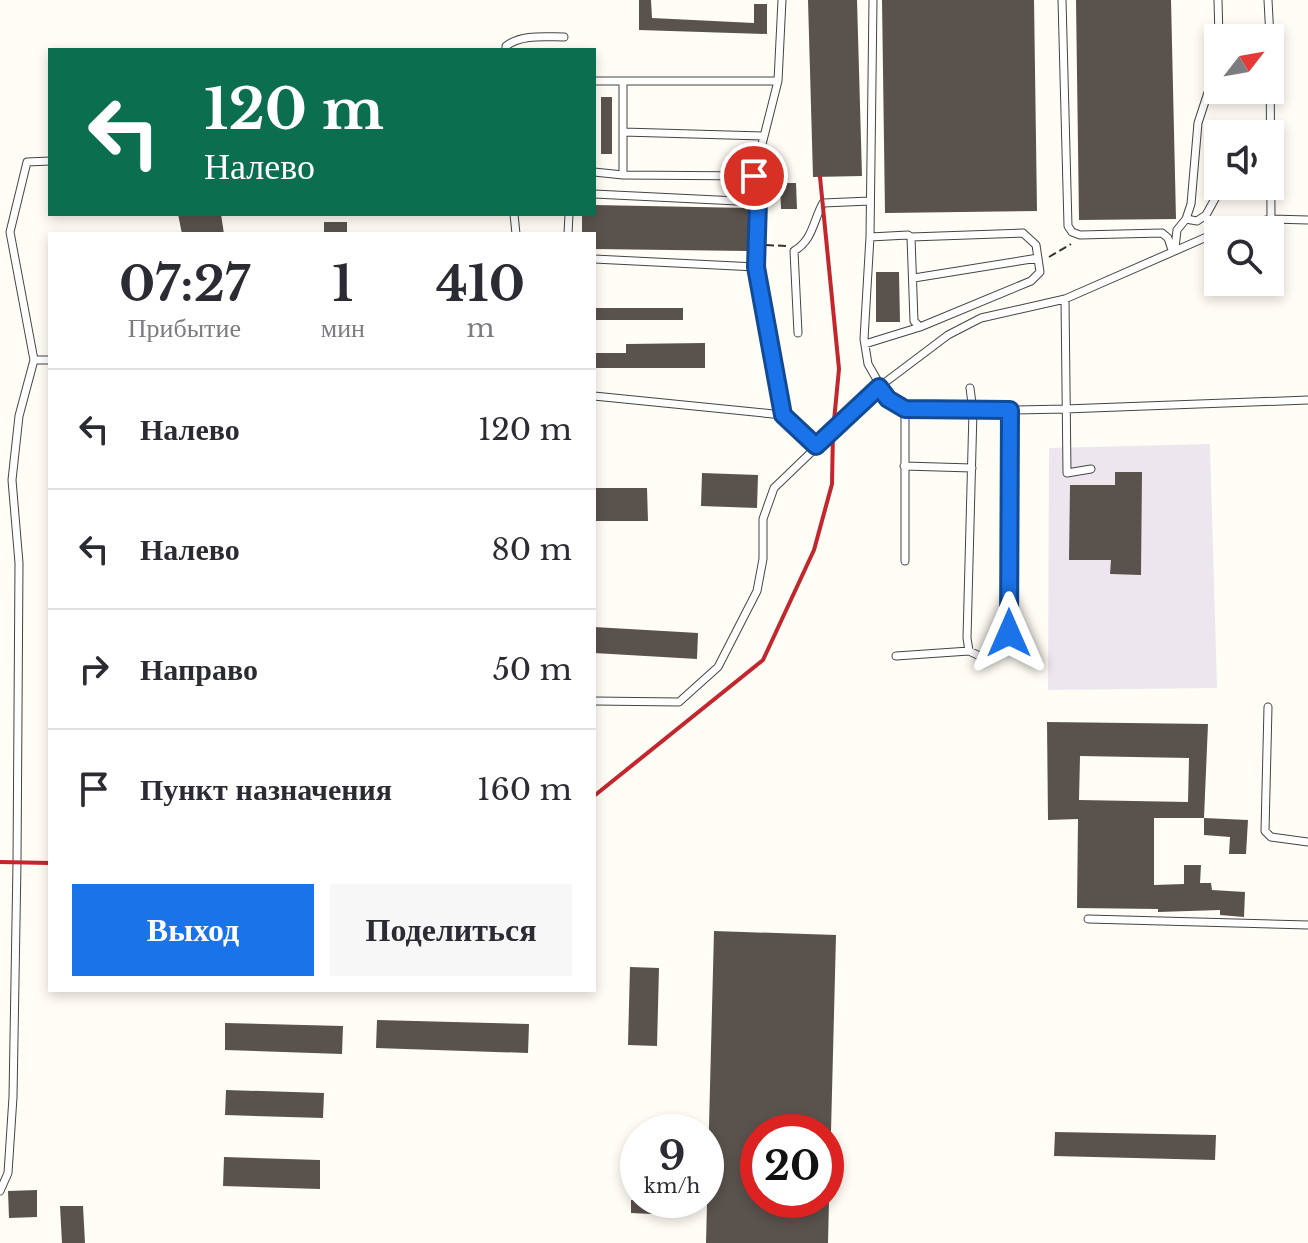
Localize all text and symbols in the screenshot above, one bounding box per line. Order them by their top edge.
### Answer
north arrow [1204,24,1284,104]
map controls [1204,24,1284,296]
text: 120 m [204,75,384,144]
icon: left [72,80,176,184]
button: sound [1204,120,1284,200]
pin [720,142,788,210]
text: Налево [204,144,315,189]
icon: arrive [732,154,776,198]
button: search [1204,216,1284,296]
text: 07:27 [119,254,250,314]
text: 1 [332,254,353,314]
text: 410 [436,254,525,314]
text: Прибытие [128,312,241,344]
text: мин [321,312,365,344]
text: m [467,312,494,344]
icon: left [72,407,116,451]
text: Налево [140,411,240,448]
text: 120 m [478,411,572,448]
icon: left [72,527,116,571]
text: Налево [140,531,240,568]
text: 80 m [492,531,572,568]
position arrow [967,591,1051,675]
icon: right [72,647,116,691]
text: Направо [140,651,258,688]
text: 50 m [493,651,572,688]
icon: arrive [72,767,116,811]
text: Пункт назначения [140,771,392,808]
text: 160 m [477,771,572,808]
button: Выход [72,884,314,976]
button: Поделиться [330,884,572,976]
speed limit sign: 20 [740,1114,844,1218]
text: 9 [659,1131,685,1181]
text: km/h [644,1174,700,1198]

